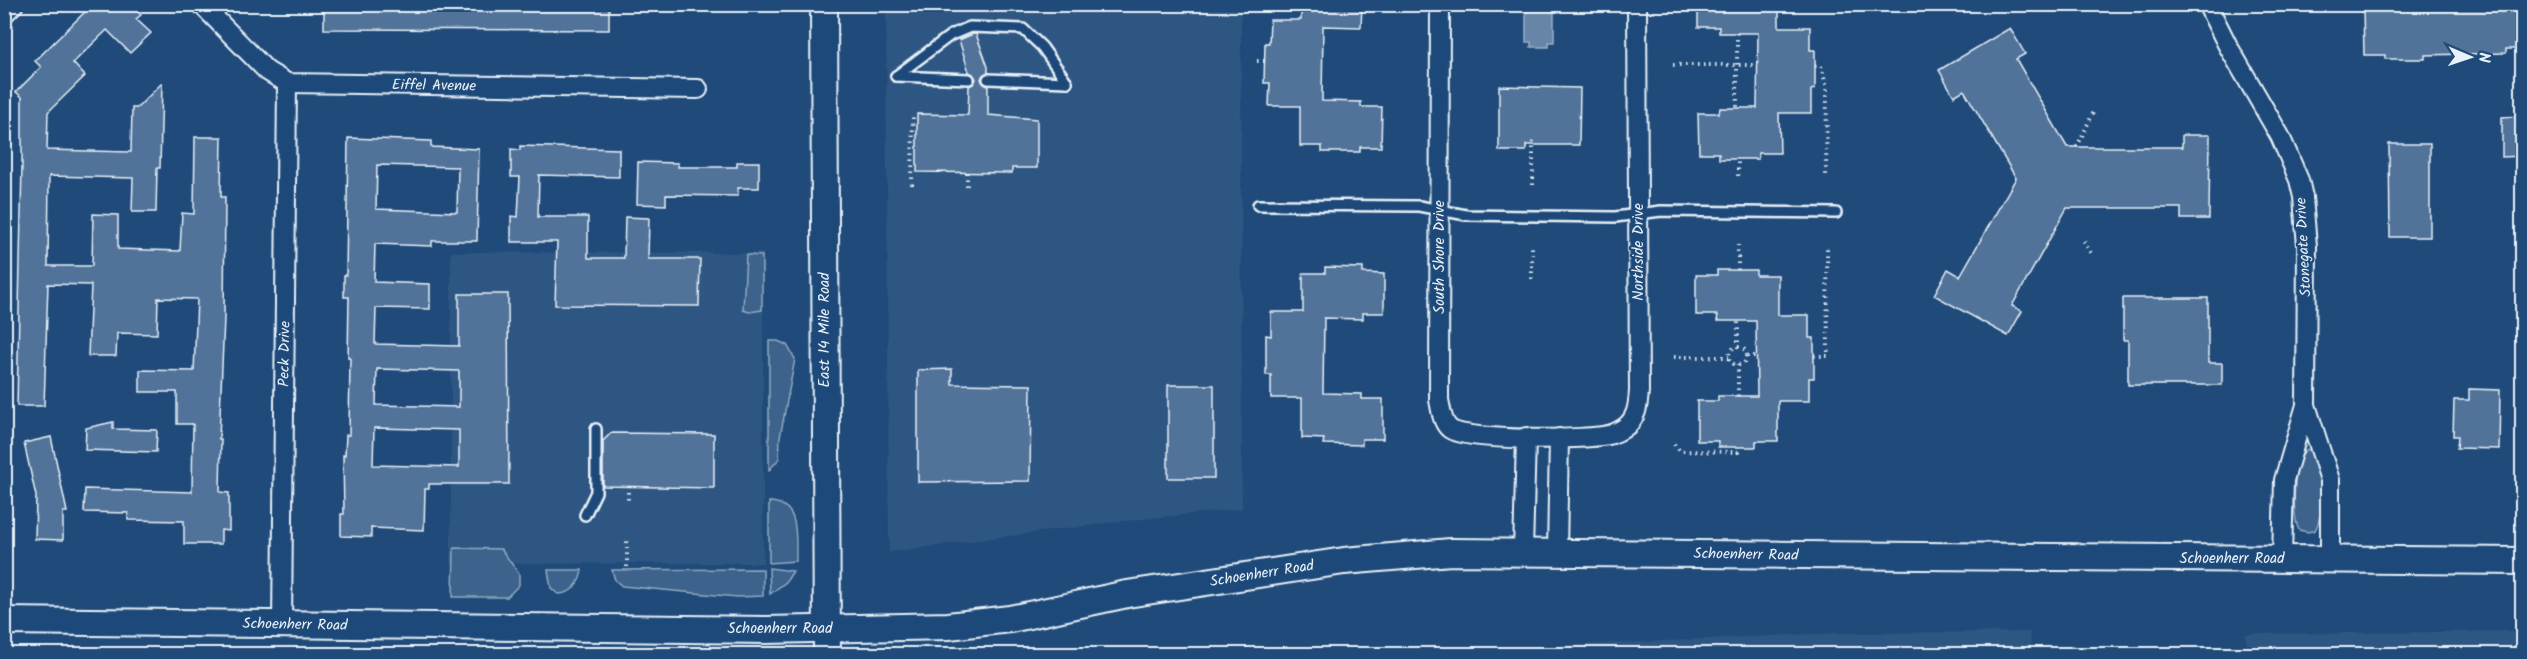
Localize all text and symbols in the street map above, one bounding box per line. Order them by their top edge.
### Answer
north arrow [2440,27,2500,87]
text: N [2471,52,2496,63]
street label: Eiffel Avenue [392,73,477,99]
street label: Stonegate Drive [2289,197,2319,297]
street label: South Shore Drive [1428,200,1452,314]
street label: Northside Drive [1627,203,1651,301]
street label: East 14 Mile Road [813,272,837,387]
street label: Peck Drive [272,321,298,387]
street label: Schoenherr Road [1693,542,1799,568]
street label: Schoenherr Road [2179,547,2285,571]
street label: Schoenherr Road [1208,554,1316,594]
street label: Schoenherr Road [242,612,348,638]
street label: Schoenherr Road [727,617,833,641]

